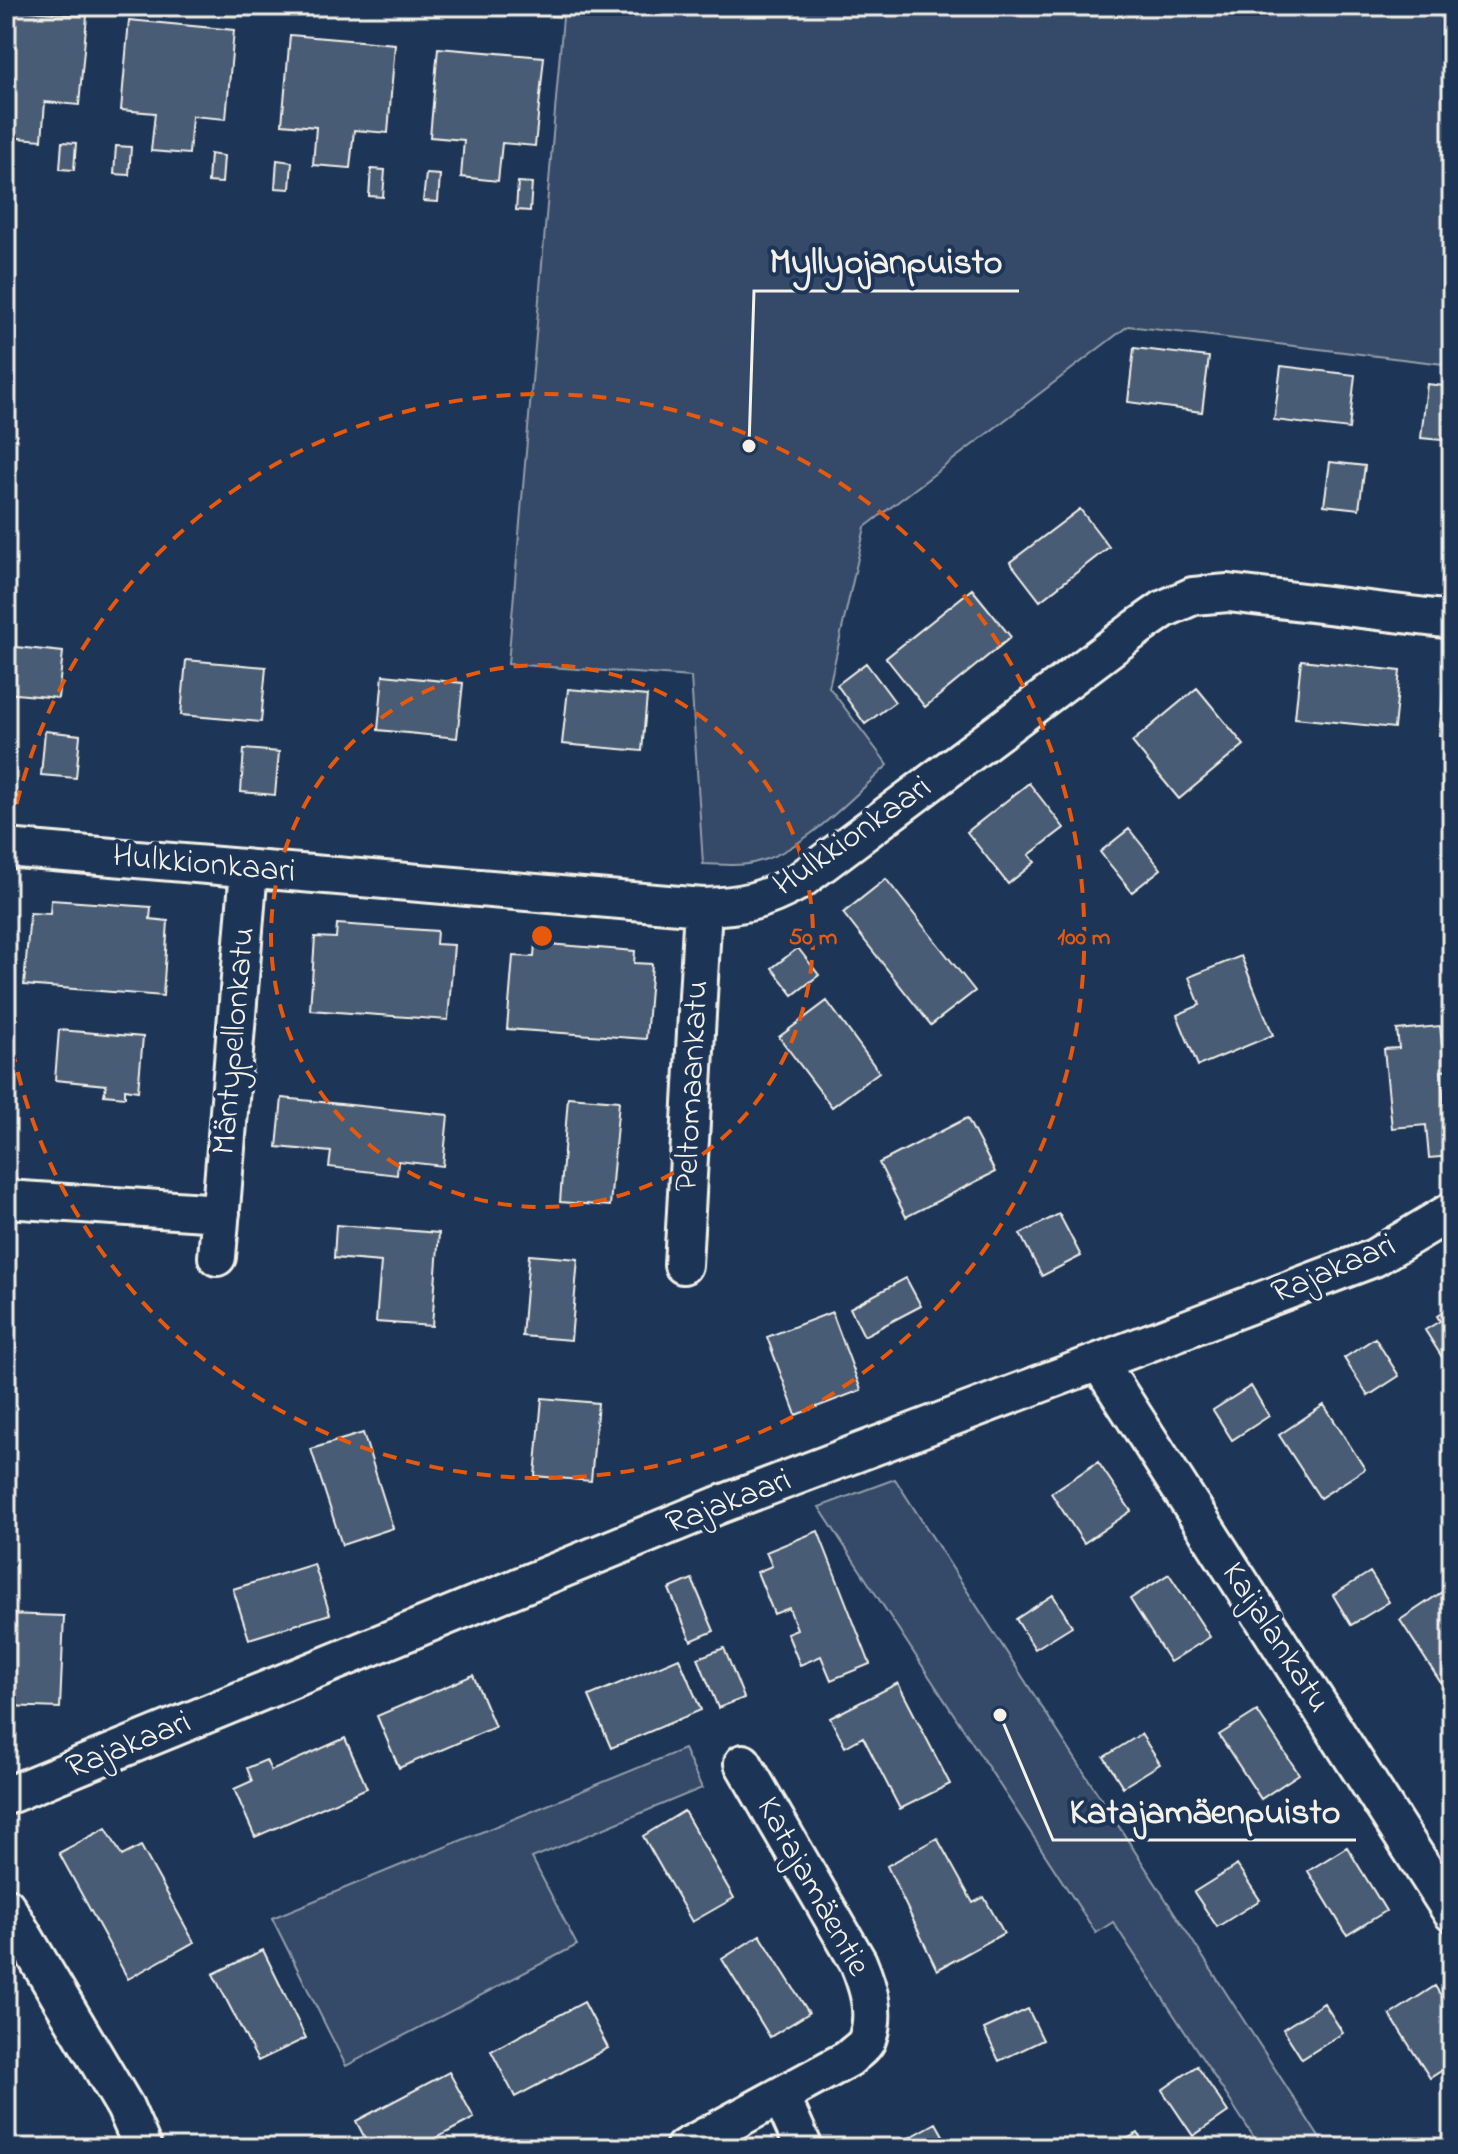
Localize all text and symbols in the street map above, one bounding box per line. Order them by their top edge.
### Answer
callout: Myllyojanpuisto [754,231,1019,291]
text: Myllyojanpuisto [769,238,1003,291]
street label: Hulkkionkaari [764,764,942,910]
street label: Hulkkionkaari [110,832,298,898]
text: 50 m [789,921,838,956]
text: 100 m [1058,921,1111,956]
centre of rings [528,922,556,950]
street label: Mäntypellonkatu [200,925,270,1157]
street label: Peltomaankatu [662,979,724,1193]
street label: Rajakaari [1264,1221,1404,1319]
street label: Rajakaari [659,1456,799,1550]
street label: Kaijalankatu [1207,1553,1343,1723]
street label: Rajakaari [59,1698,199,1794]
callout: Katajamäenpuisto [1053,1780,1356,1840]
street label: Katajamäentie [742,1788,882,1986]
text: Katajamäenpuisto [1070,1788,1340,1841]

